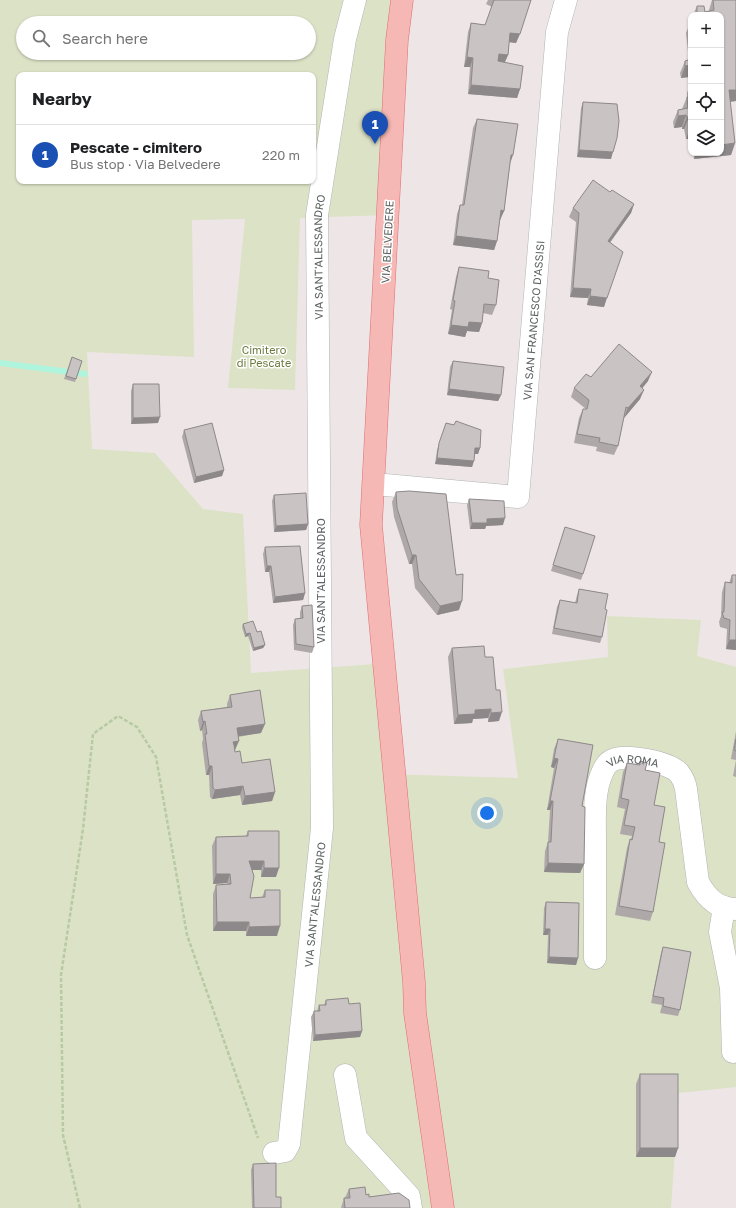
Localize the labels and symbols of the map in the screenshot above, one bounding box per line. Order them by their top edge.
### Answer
pin: 1 [362,111,388,144]
street label: VIA SANT'ALESSANDRO [310,193,327,320]
street label: VIA BELVEDERE [378,200,396,284]
street label: VIA SAN FRANCESCO D'ASSISI [520,240,546,401]
park label: Cimitero di Pescate [237,343,291,369]
street label: VIA SANT'ALESSANDRO [314,518,327,644]
street label: VIA ROMA [603,751,661,769]
your location [477,803,497,823]
street label: VIA SANT'ALESSANDRO [301,841,327,968]

